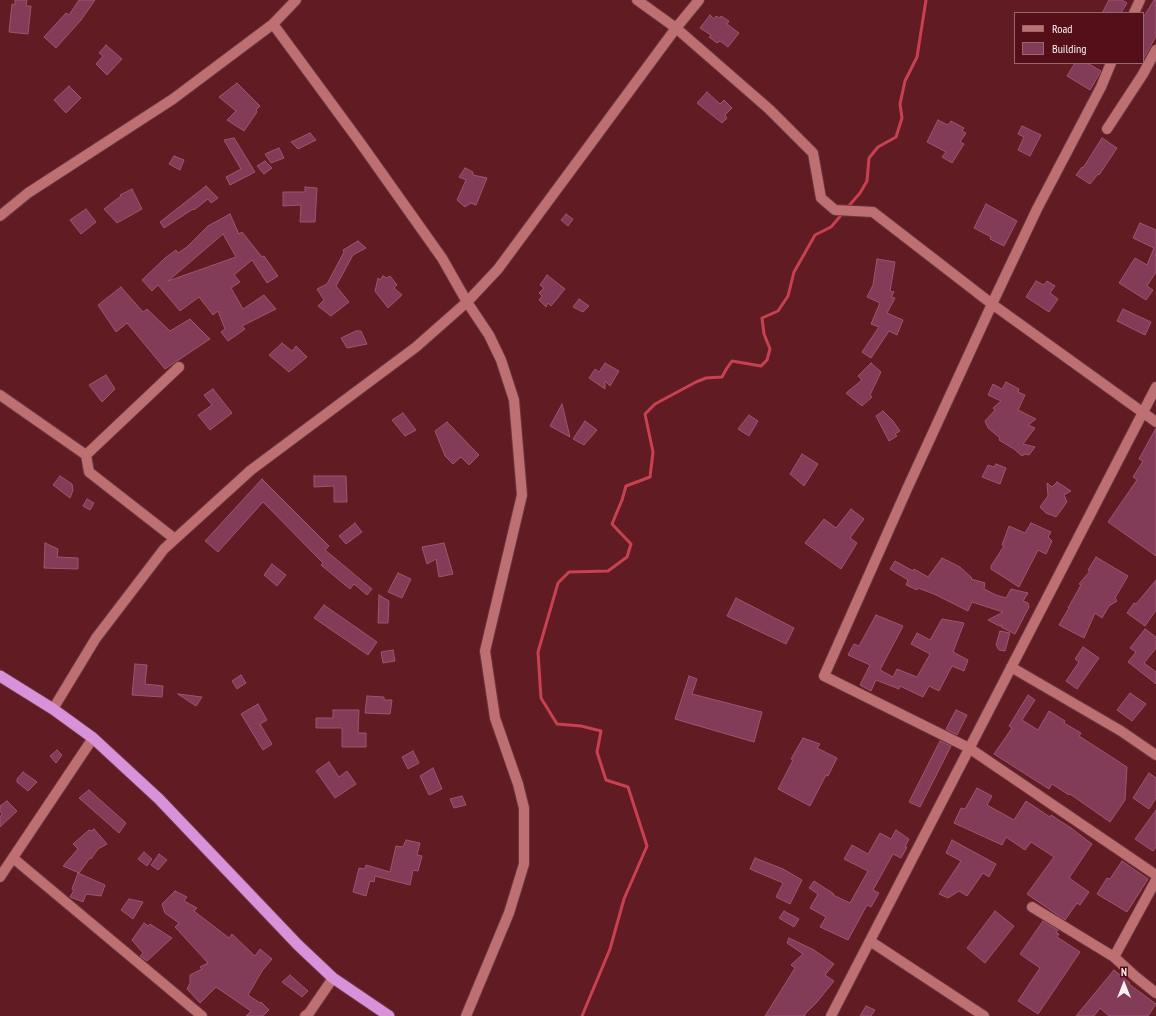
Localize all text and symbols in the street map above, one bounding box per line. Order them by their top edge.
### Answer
legend [1014,12,1144,64]
text: Road [1052,21,1072,36]
text: Building [1052,41,1087,56]
north arrow [1104,964,1144,1004]
text: N [1121,965,1127,979]

